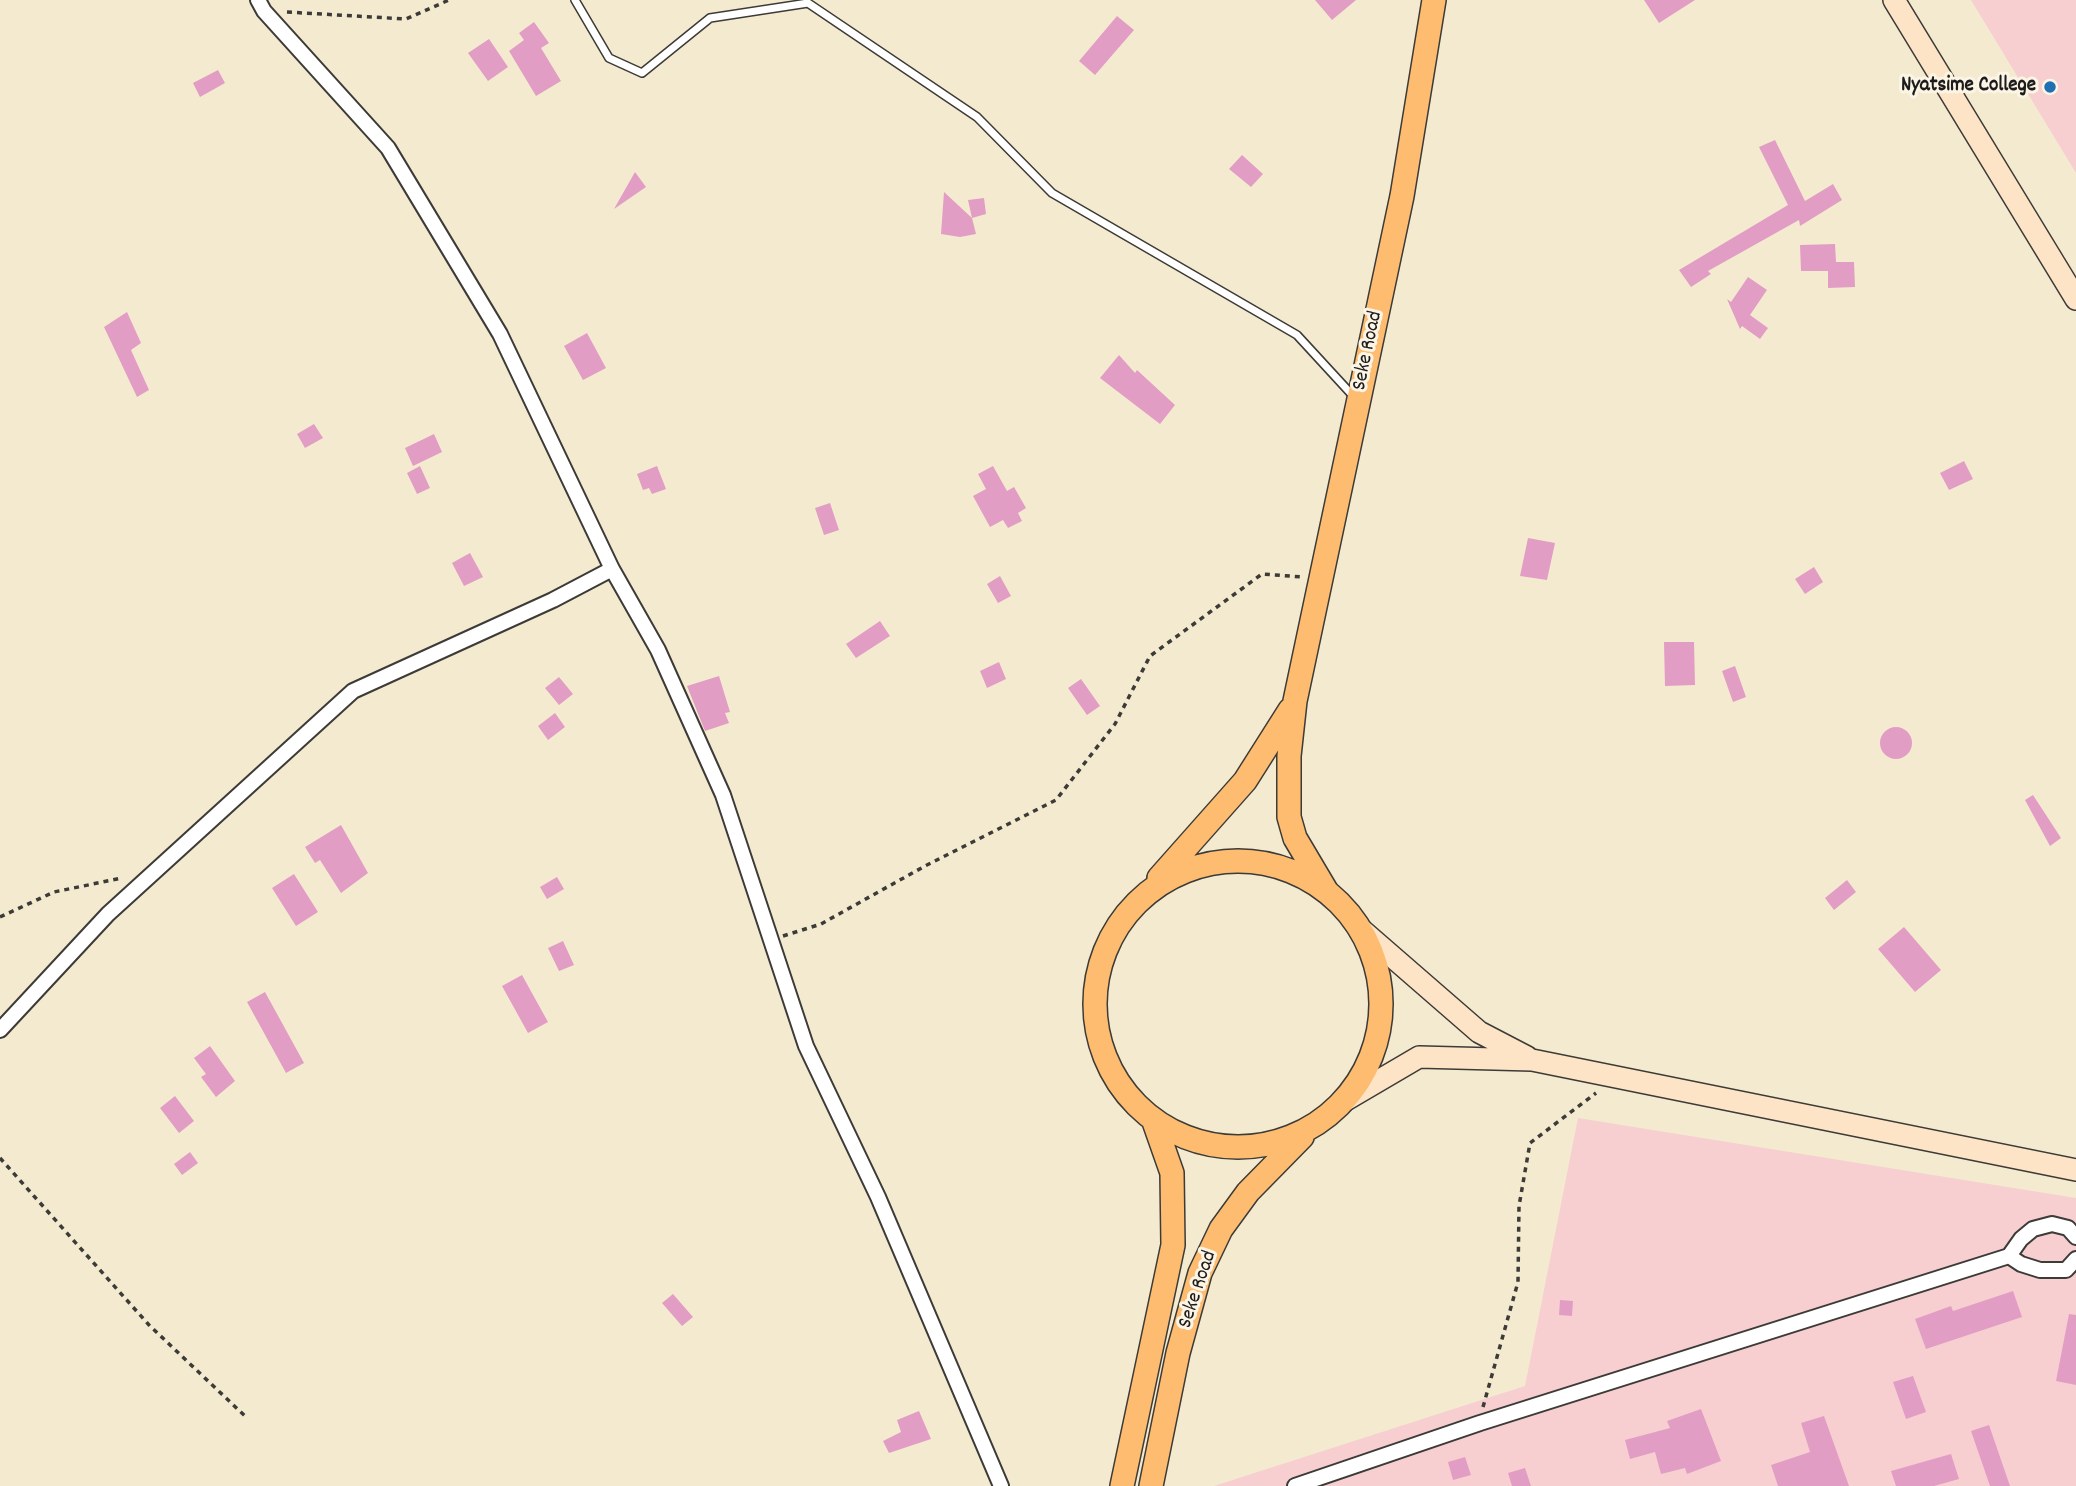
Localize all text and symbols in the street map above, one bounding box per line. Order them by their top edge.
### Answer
place label: Nyatsime College [1901,74,2036,100]
marker: Nyatsime College [2042,79,2058,95]
street label: Seke Road [1348,309,1390,393]
street label: Seke Road [1174,1248,1224,1332]

